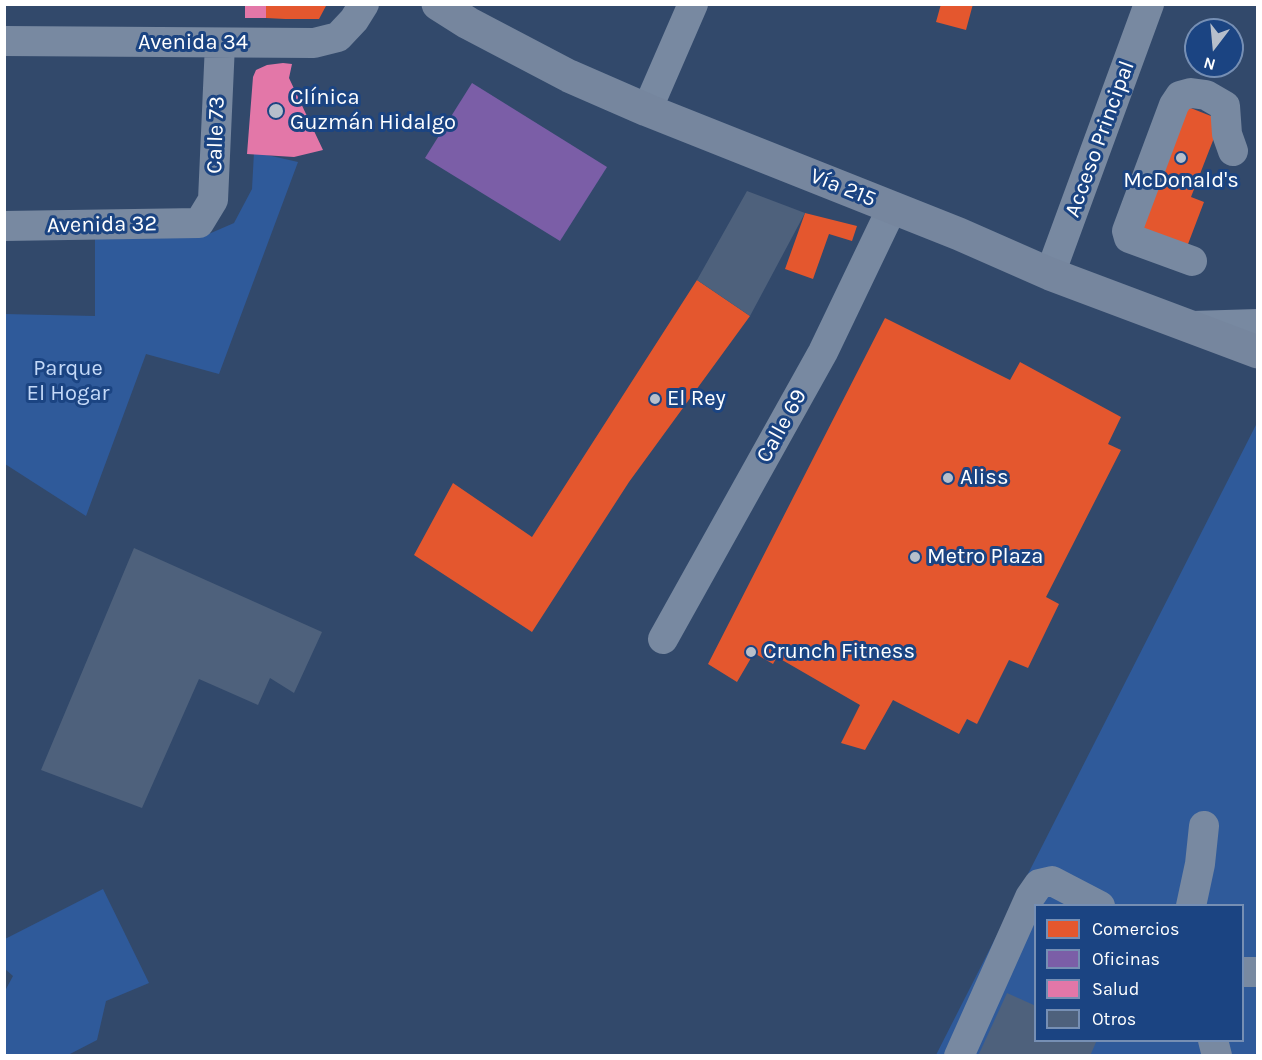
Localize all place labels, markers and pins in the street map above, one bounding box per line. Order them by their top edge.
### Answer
place label: Clínica Guzmán Hidalgo [290,85,456,136]
marker: Clínica Guzmán Hidalgo [267,102,285,120]
marker: McDonald's [1174,151,1188,165]
place label: McDonald's [1123,168,1239,194]
place label: El Rey [667,386,726,412]
marker: El Rey [648,392,662,406]
place label: Aliss [960,465,1008,491]
marker: Aliss [941,471,955,485]
place label: Metro Plaza [927,544,1043,570]
marker: Metro Plaza [908,550,922,564]
place label: Crunch Fitness [763,639,915,665]
marker: Crunch Fitness [744,645,758,659]

